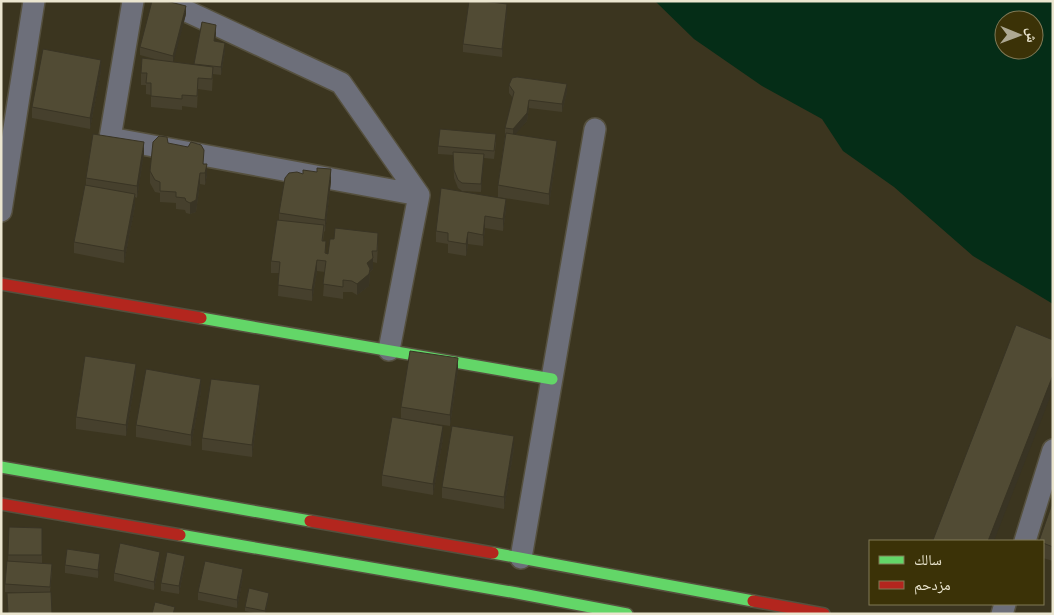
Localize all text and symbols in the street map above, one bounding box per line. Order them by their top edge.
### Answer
north arrow [994,10,1044,60]
text: ش [1023,28,1041,43]
legend [869,540,1044,605]
text: سالك [914,550,942,569]
text: مزدحم [914,575,951,595]

